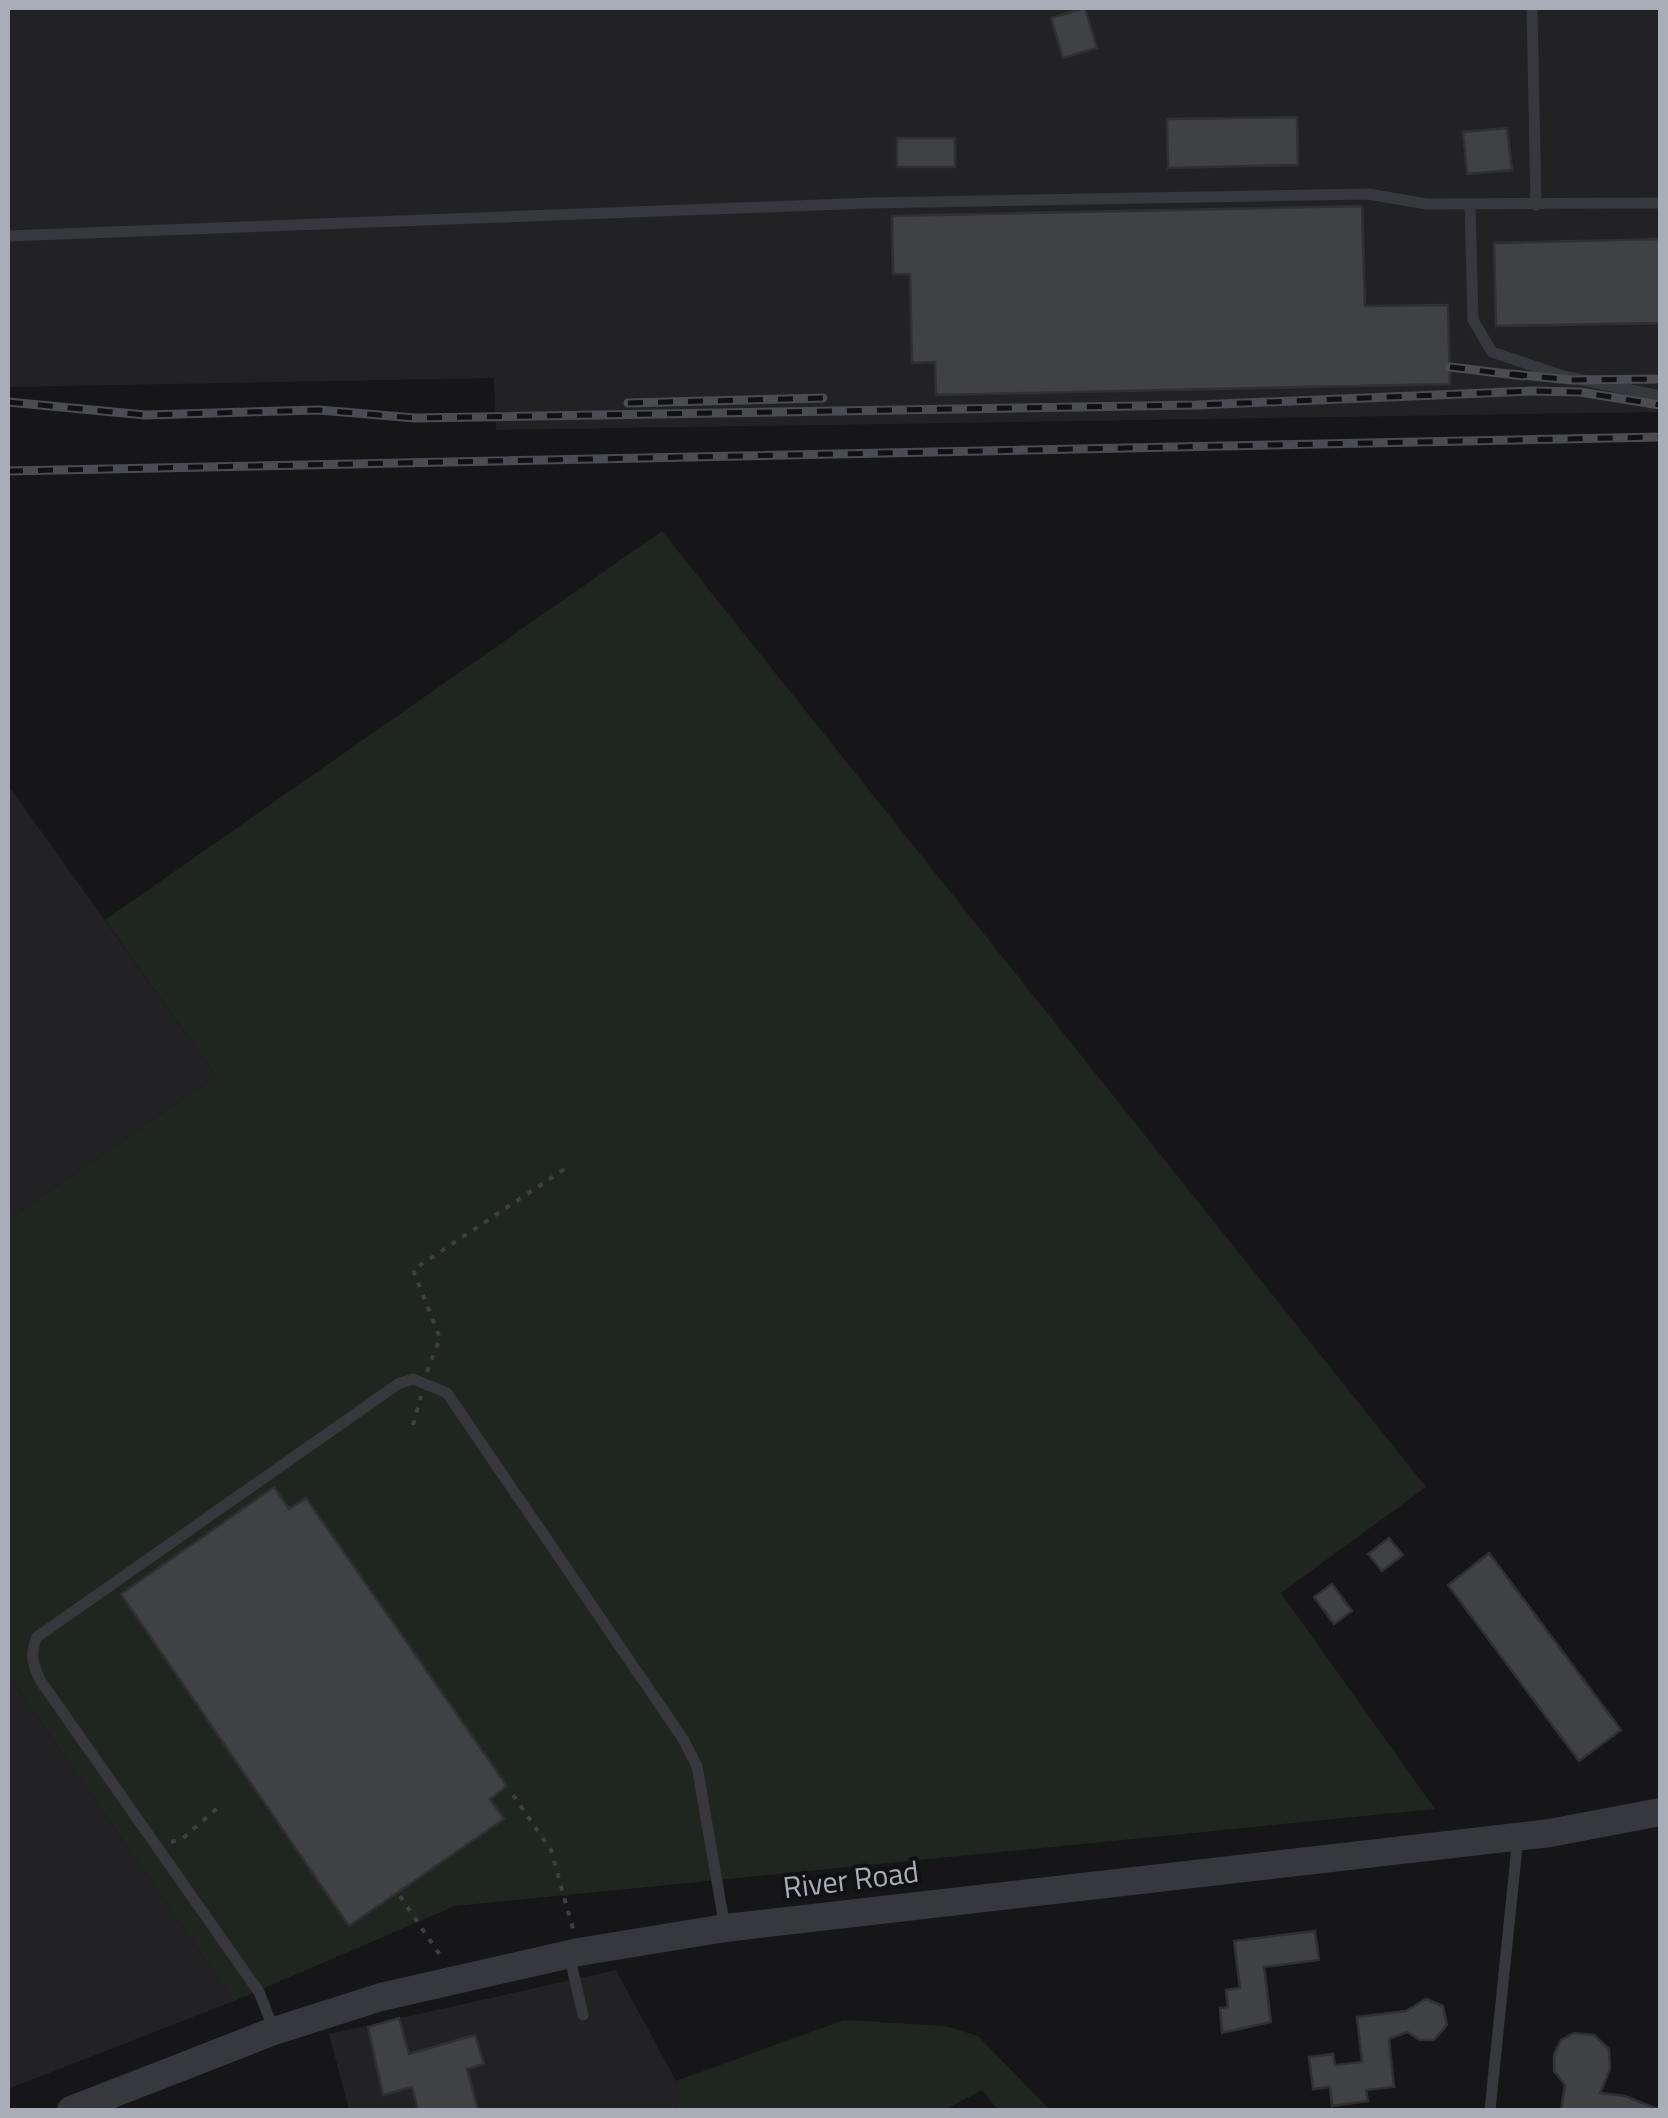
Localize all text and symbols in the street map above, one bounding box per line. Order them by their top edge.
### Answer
street label: River Road [780,1848,921,1910]

